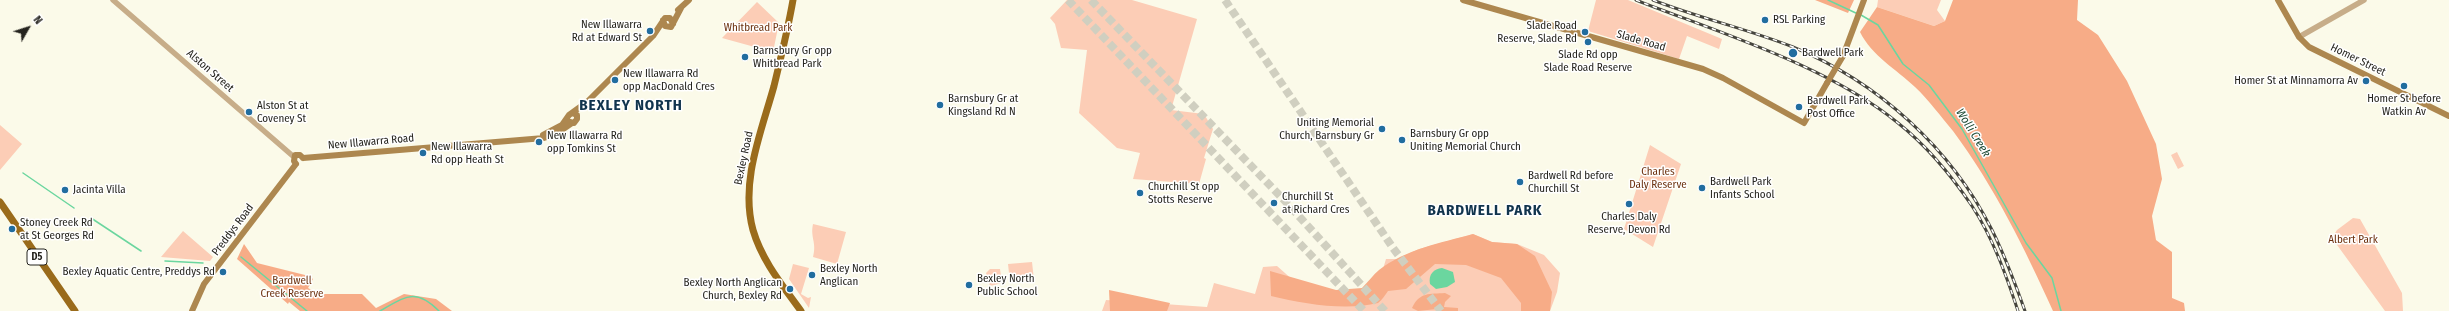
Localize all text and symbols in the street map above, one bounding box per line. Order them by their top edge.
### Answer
north arrow [8,8,48,48]
text: N [31,13,45,27]
place label: RSL Parking [1773,13,1825,27]
marker: RSL Parking [1760,15,1770,25]
place label: New Illawarra Rd at Edward St [572,18,642,44]
place label: Slade Road Reserve, Slade Rd [1497,19,1577,45]
park label: Whitbread Park [724,21,792,35]
marker: New Illawarra Rd at Edward St [645,26,655,36]
marker: Slade Road Reserve, Slade Rd [1580,27,1590,37]
street label: Slade Road [1615,28,1667,54]
marker: Slade Rd opp Slade Road Reserve [1583,37,1593,47]
street label: Homer Street [2328,41,2388,79]
place label: Barnsbury Gr opp Whitbread Park [753,44,832,70]
place label: Bardwell Park [1802,46,1863,60]
street label: Alston Street [184,47,236,95]
marker: Bardwell Park [1787,47,1799,59]
place label: Slade Rd opp Slade Road Reserve [1544,48,1632,74]
marker: Barnsbury Gr opp Whitbread Park [740,52,750,62]
place label: New Illawarra Rd opp MacDonald Cres [623,67,715,93]
place label: Homer St at Minnamorra Av [2234,74,2358,88]
marker: New Illawarra Rd opp MacDonald Cres [610,75,620,85]
marker: Homer St at Minnamorra Av [2361,76,2371,86]
marker: Homer St before Watkin Av [2399,81,2409,91]
place label: Barnsbury Gr at Kingsland Rd N [948,92,1018,118]
place label: Homer St before Watkin Av [2367,92,2441,118]
place label: Bardwell Park Post Office [1807,94,1868,120]
district label: BEXLEY NORTH [579,97,683,115]
place label: Alston St at Coveney St [257,99,309,125]
marker: Barnsbury Gr at Kingsland Rd N [935,100,945,110]
marker: Bardwell Park Post Office [1794,102,1804,112]
water label: Wolli Creek [1953,106,1993,160]
marker: Alston St at Coveney St [244,107,254,117]
place label: Uniting Memorial Church, Barnsbury Gr [1279,116,1374,142]
marker: Uniting Memorial Church, Barnsbury Gr [1377,124,1387,134]
place label: Barnsbury Gr opp Uniting Memorial Church [1410,127,1521,153]
place label: New Illawarra Rd opp Tomkins St [547,129,622,155]
street label: Bexley Road [732,130,756,186]
street label: New Illawarra Road [327,132,415,152]
marker: Barnsbury Gr opp Uniting Memorial Church [1397,135,1407,145]
marker: New Illawarra Rd opp Tomkins St [534,137,544,147]
place label: New Illawarra Rd opp Heath St [431,140,504,166]
marker: New Illawarra Rd opp Heath St [418,148,428,158]
park label: Charles Daly Reserve [1629,165,1687,191]
place label: Bardwell Rd before Churchill St [1528,169,1613,195]
place label: Bardwell Park Infants School [1710,175,1774,201]
marker: Bardwell Rd before Churchill St [1515,177,1525,187]
place label: Churchill St opp Stotts Reserve [1148,180,1219,206]
place label: Jacinta Villa [73,183,126,197]
marker: Bardwell Park Infants School [1697,183,1707,193]
marker: Jacinta Villa [60,185,70,195]
marker: Churchill St opp Stotts Reserve [1135,188,1145,198]
place label: Churchill St at Richard Cres [1282,190,1349,216]
marker: Churchill St at Richard Cres [1269,198,1279,208]
marker: Charles Daly Reserve, Devon Rd [1624,199,1634,209]
street label: Preddys Road [209,202,257,258]
district label: BARDWELL PARK [1427,202,1543,220]
place label: Charles Daly Reserve, Devon Rd [1588,210,1670,236]
place label: Stoney Creek Rd at St Georges Rd [20,216,94,242]
marker: Stoney Creek Rd at St Georges Rd [7,224,17,234]
park label: Albert Park [2328,233,2378,247]
road number: D5 [27,249,47,265]
place label: Bexley North Anglican [820,262,878,288]
place label: Bexley Aquatic Centre, Preddys Rd [63,265,215,279]
marker: Bexley Aquatic Centre, Preddys Rd [218,267,228,277]
marker: Bexley North Anglican [807,270,817,280]
place label: Bexley North Public School [977,272,1037,298]
park label: Bardwell Creek Reserve [260,274,324,300]
place label: Bexley North Anglican Church, Bexley Rd [684,276,782,302]
marker: Bexley North Public School [964,280,974,290]
marker: Bexley North Anglican Church, Bexley Rd [785,284,795,294]

